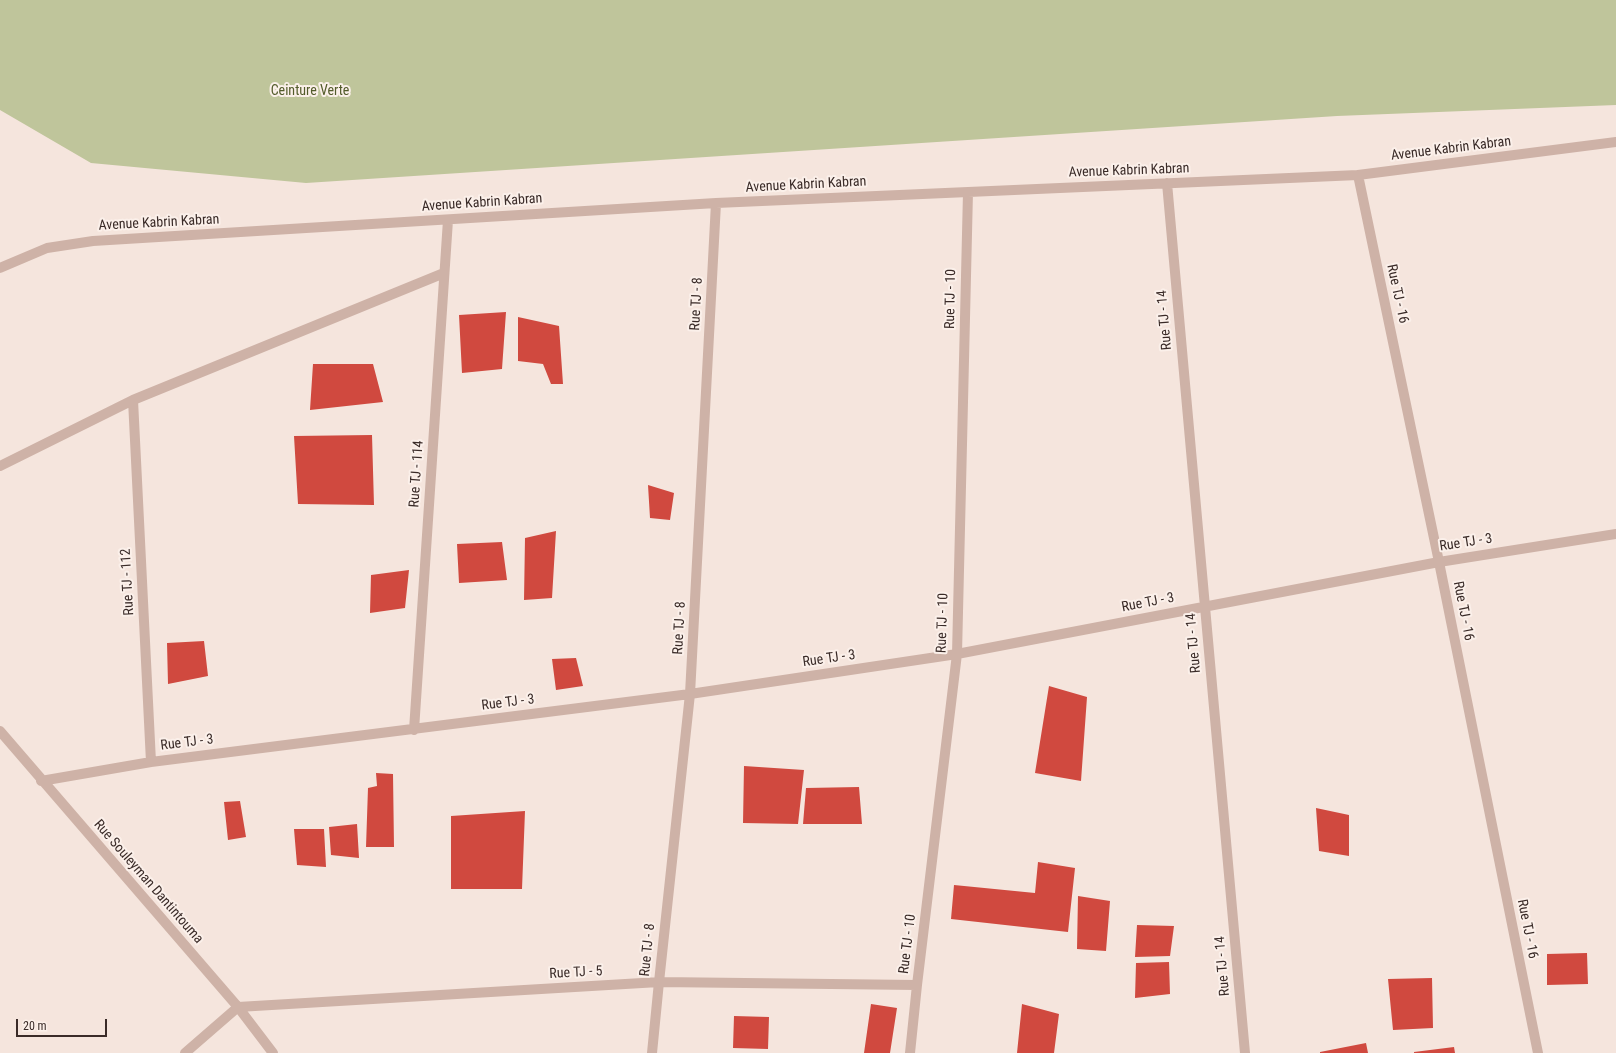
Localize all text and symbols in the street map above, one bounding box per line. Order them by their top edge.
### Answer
park label: Ceinture Verte [271,83,349,99]
street label: Avenue Kabrin Kabran [1390,133,1512,165]
street label: Avenue Kabrin Kabran [1068,160,1190,182]
street label: Avenue Kabrin Kabran [745,173,867,197]
street label: Avenue Kabrin Kabran [421,190,543,216]
street label: Avenue Kabrin Kabran [98,211,220,235]
street label: Rue TJ - 16 [1383,263,1411,325]
street label: Rue TJ - 10 [942,269,960,329]
street label: Rue TJ - 8 [687,277,707,331]
street label: Rue TJ - 14 [1154,289,1176,351]
street label: Rue TJ - 114 [406,440,428,508]
street label: Rue TJ - 3 [1438,531,1494,555]
street label: Rue TJ - 112 [118,548,138,616]
street label: Rue TJ - 16 [1449,580,1477,642]
street label: Rue TJ - 3 [1120,590,1176,616]
street label: Rue TJ - 10 [934,593,952,653]
street label: Rue TJ - 8 [670,601,690,655]
street label: Rue TJ - 14 [1183,612,1205,674]
street label: Rue TJ - 3 [801,647,857,671]
street label: Rue TJ - 3 [481,691,535,715]
street label: Rue TJ - 3 [160,731,214,755]
street label: Rue Souleyman Dantintouma [90,817,206,947]
street label: Rue TJ - 16 [1513,898,1541,960]
street label: Rue TJ - 10 [896,913,920,975]
street label: Rue TJ - 8 [637,923,659,977]
street label: Rue TJ - 14 [1212,935,1234,997]
street label: Rue TJ - 5 [549,963,603,983]
scale bar [18,1011,109,1037]
text: 20 m [23,1019,47,1033]

